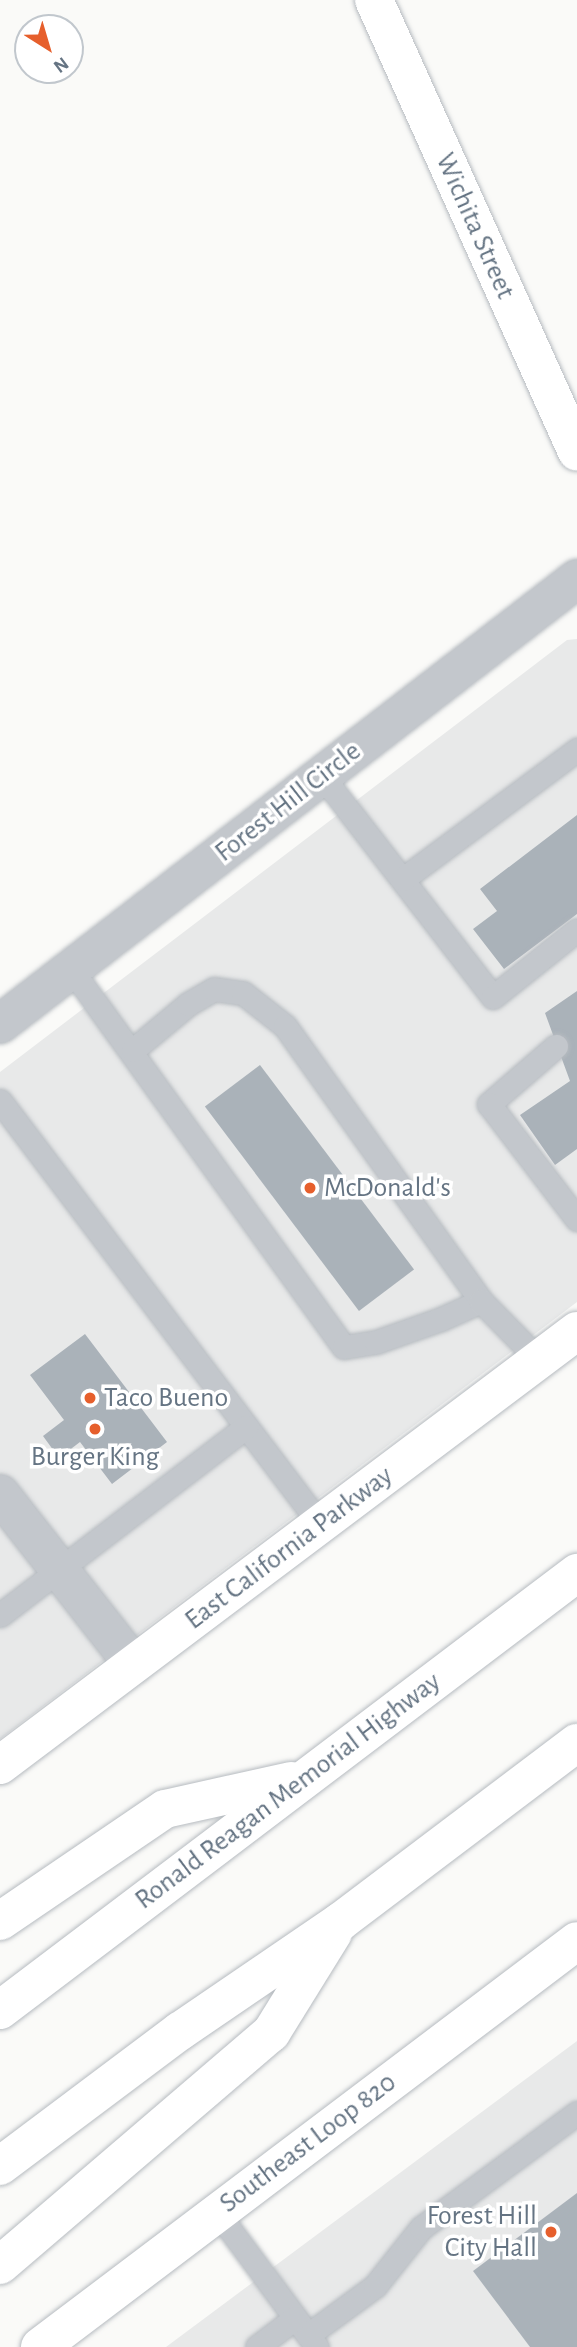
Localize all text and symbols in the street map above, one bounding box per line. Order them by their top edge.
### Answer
north arrow [14,14,84,84]
text: N [50,53,72,76]
street label: Wichita Street [428,148,522,304]
street label: Forest Hill Circle [208,735,368,869]
place label: McDonald's [324,1171,451,1205]
marker: McDonald's [302,1180,318,1196]
place label: Taco Bueno [104,1381,228,1415]
marker: Taco Bueno [82,1390,98,1406]
marker: Burger King [87,1421,103,1437]
place label: Burger King [31,1440,159,1474]
street label: East California Parkway [178,1459,400,1637]
street label: Ronald Reagan Memorial Highway [129,1665,447,1917]
street label: Southeast Loop 820 [213,2066,403,2220]
place label: Forest Hill City Hall [427,2199,537,2265]
marker: Forest Hill City Hall [543,2224,559,2240]

